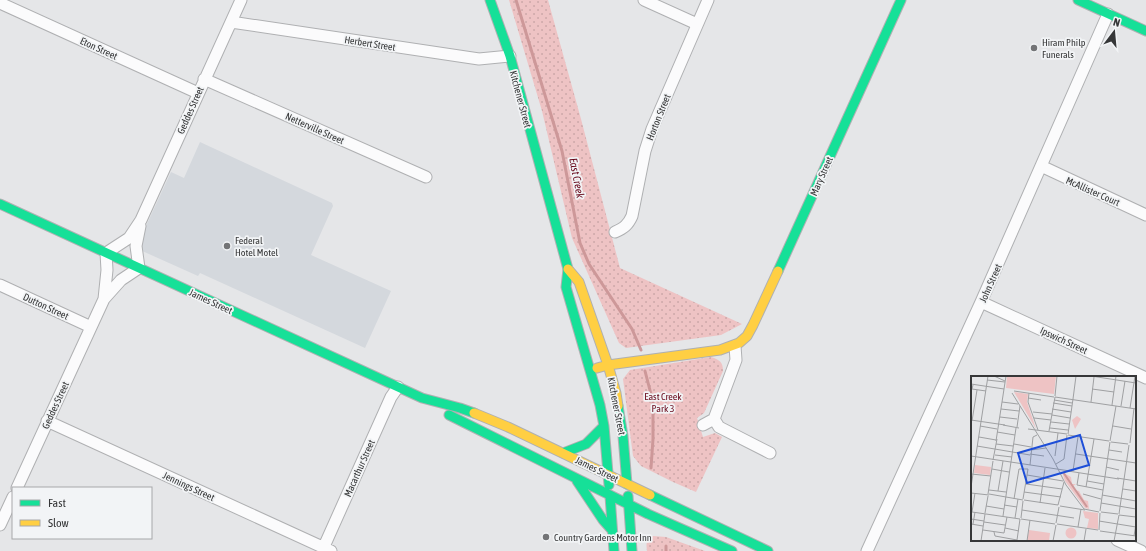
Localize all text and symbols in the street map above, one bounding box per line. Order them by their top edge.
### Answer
north arrow [1094,12,1134,52]
text: N [1112,16,1122,29]
street label: Herbert Street [344,34,396,53]
street label: Eton Street [78,35,119,62]
place label: Hiram Philp Funerals [1042,37,1086,60]
marker: Hiram Philp Funerals [1029,43,1039,53]
street label: Kitchener Street [508,69,533,129]
street label: Geddes Street [175,85,206,136]
street label: Horton Street [644,92,673,142]
street label: Netterville Street [284,111,346,146]
street label: Mary Street [808,155,835,198]
water label: East Creek [567,157,587,199]
street label: McAllister Court [1064,175,1122,208]
place label: Federal Hotel Motel [235,235,279,258]
marker: Federal Hotel Motel [222,241,232,251]
street label: John Street [977,262,1004,304]
street label: James Street [187,287,234,316]
street label: Dutton Street [21,291,70,322]
street label: Ipswich Street [1038,325,1089,356]
street label: Kitchener Street [606,376,628,436]
inset map [971,376,1136,541]
street label: Geddes Street [40,380,71,430]
park label: East Creek Park 3 [644,391,682,414]
street label: Macarthur Street [342,438,377,498]
street label: James Street [574,454,620,485]
street label: Jennings Street [161,470,216,503]
legend [12,487,152,539]
text: Fast [48,496,66,510]
text: Slow [48,516,69,530]
marker: Country Gardens Motor Inn [541,532,551,542]
place label: Country Gardens Motor Inn [554,532,652,543]

